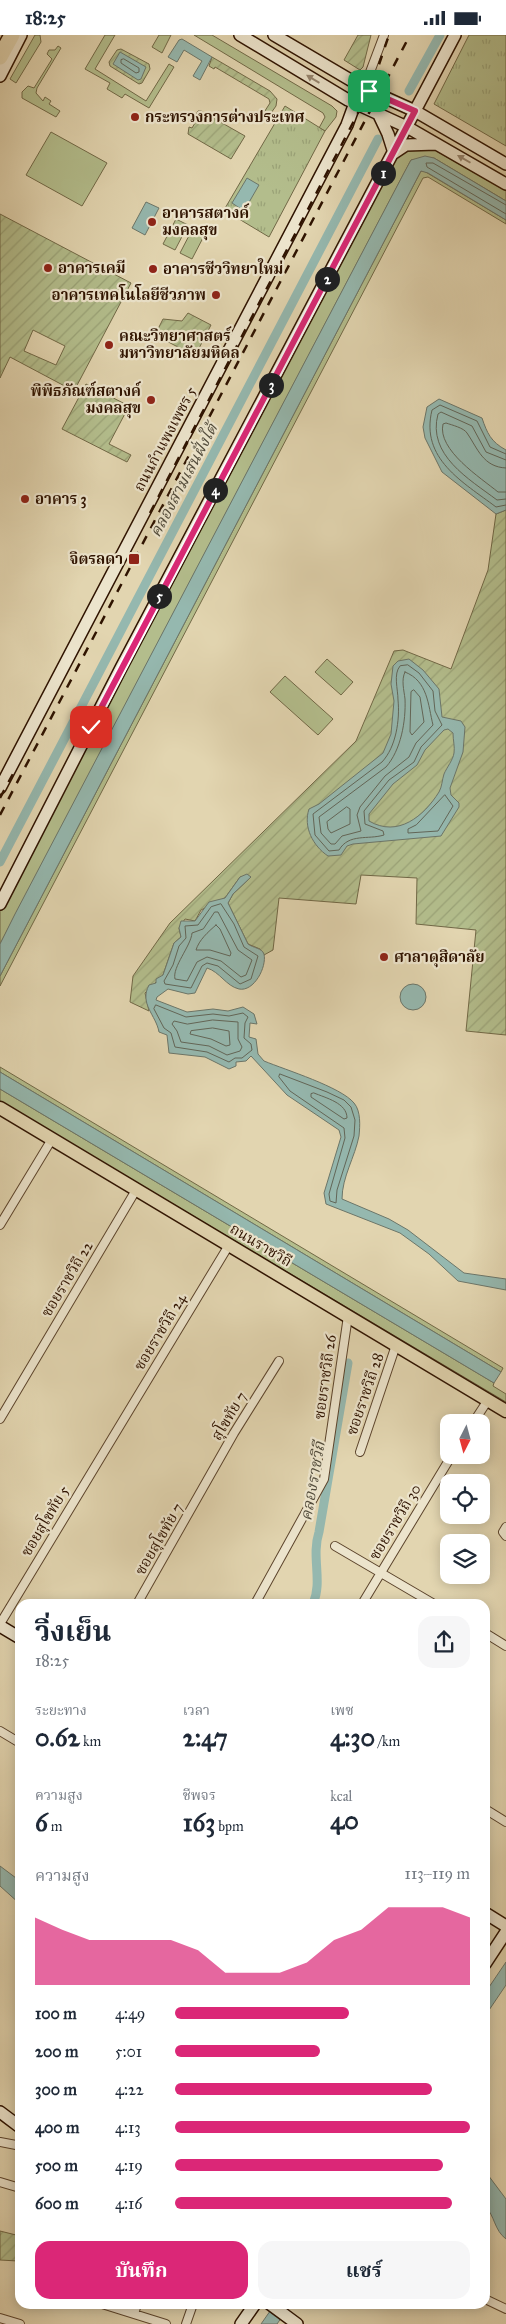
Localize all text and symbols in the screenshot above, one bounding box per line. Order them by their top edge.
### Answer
text: 18:25 [25,6,65,29]
pin [348,70,390,112]
one-way arrow [307,74,320,83]
icon: arrive [355,77,383,105]
place label: กระทรวงการต่างประเทศ [145,108,305,126]
marker: กระทรวงการต่างประเทศ [129,111,141,123]
one-way arrow [457,154,471,163]
pin: 1 [370,161,396,185]
text: 1 [381,165,386,182]
place label: อาคารสตางค์ มงคลสุข [162,203,250,241]
marker: อาคารสตางค์ มงคลสุข [146,216,158,228]
place label: อาคารชีววิทยาใหม่ [163,258,283,278]
place label: อาคารเคมี [58,259,126,277]
marker: อาคารเคมี [42,262,54,274]
marker: อาคารชีววิทยาใหม่ [147,263,159,275]
pin: 2 [314,267,340,291]
text: 2 [324,271,331,288]
place label: อาคารเทคโนโลยีชีวภาพ [52,284,206,304]
marker: อาคารเทคโนโลยีชีวภาพ [210,289,222,301]
place label: คณะวิทยาศาสตร์ มหาวิทยาลัยมหิดล [119,326,240,362]
marker: คณะวิทยาศาสตร์ มหาวิทยาลัยมหิดล [103,339,115,351]
pin: 3 [258,373,284,397]
text: 3 [269,377,274,394]
place label: พิพิธภัณฑ์สตางค์ มงคลสุข [31,381,142,419]
street label: ถนนกำแพงเพชร 5 [130,384,200,494]
marker: พิพิธภัณฑ์สตางค์ มงคลสุข [145,394,157,406]
water label: คลองสามเสนฝั่งใต้ [144,417,223,540]
pin: 4 [202,477,228,503]
text: 4 [212,482,219,499]
place label: อาคาร 3 [35,490,86,509]
marker: อาคาร 3 [19,493,31,505]
place label: จิตรลดา [69,550,123,568]
marker: จิตรลดา [127,552,141,566]
pin: 5 [146,583,172,609]
text: 5 [156,588,163,605]
pin [70,706,112,748]
icon: check [77,713,105,741]
place label: ศาลาดุสิดาลัย [394,948,485,968]
marker: ศาลาดุสิดาลัย [378,951,390,963]
street label: ถนนราชวิถี [227,1219,295,1271]
street label: ซอยราชวิถี 22 [37,1237,97,1320]
street label: ซอยราชวิถี 24 [130,1290,190,1374]
street label: ซอยราชวิถี 26 [310,1332,340,1421]
street label: ซอยราชวิถี 28 [343,1350,387,1438]
street label: สุโขทัย 7 [206,1387,252,1445]
north arrow [440,1414,490,1464]
map controls [440,1414,490,1584]
water label: คลองราชวิถี [296,1438,329,1522]
button: locate [440,1474,490,1524]
street label: ซอยสุโขทัย 5 [15,1481,75,1561]
street label: ซอยราชวิถี 30 [365,1481,425,1563]
street label: ซอยสุโขทัย 7 [129,1499,189,1579]
button: layers [440,1534,490,1584]
text: วิ่งเย็น [35,1614,111,1649]
button: share [418,1616,470,1668]
text: 18:25 [35,1651,69,1670]
text: ระยะทาง [35,1702,87,1719]
text: เวลา [183,1702,210,1719]
text: เพซ [330,1702,354,1719]
text: 0.62 [35,1722,80,1753]
text: 2:47 [183,1722,227,1753]
text: 4:30 [330,1722,375,1753]
text: km [80,1733,101,1750]
text: /km [375,1733,400,1750]
text: ความสูง [35,1787,83,1804]
text: ชีพจร [183,1787,216,1804]
text: kcal [330,1788,352,1805]
text: 40 [330,1805,359,1836]
text: 6 [35,1807,48,1838]
text: 163 [183,1807,215,1838]
text: m [48,1818,63,1835]
text: bpm [215,1818,244,1835]
text: 113–119 m [405,1864,470,1883]
text: ความสูง [35,1866,90,1885]
text: 100 m [35,2004,77,2023]
text: 4:49 [115,2004,145,2023]
text: 200 m [35,2042,78,2061]
text: 5:01 [115,2042,142,2061]
text: 300 m [35,2080,77,2099]
text: 4:22 [115,2080,144,2099]
text: 400 m [35,2118,79,2137]
text: 4:13 [115,2118,141,2137]
text: 500 m [35,2156,78,2175]
text: 4:19 [115,2156,143,2175]
text: 600 m [35,2194,79,2213]
text: 4:16 [115,2194,142,2213]
button: บันทึก [35,2241,248,2299]
button: แชร์ [258,2241,470,2299]

